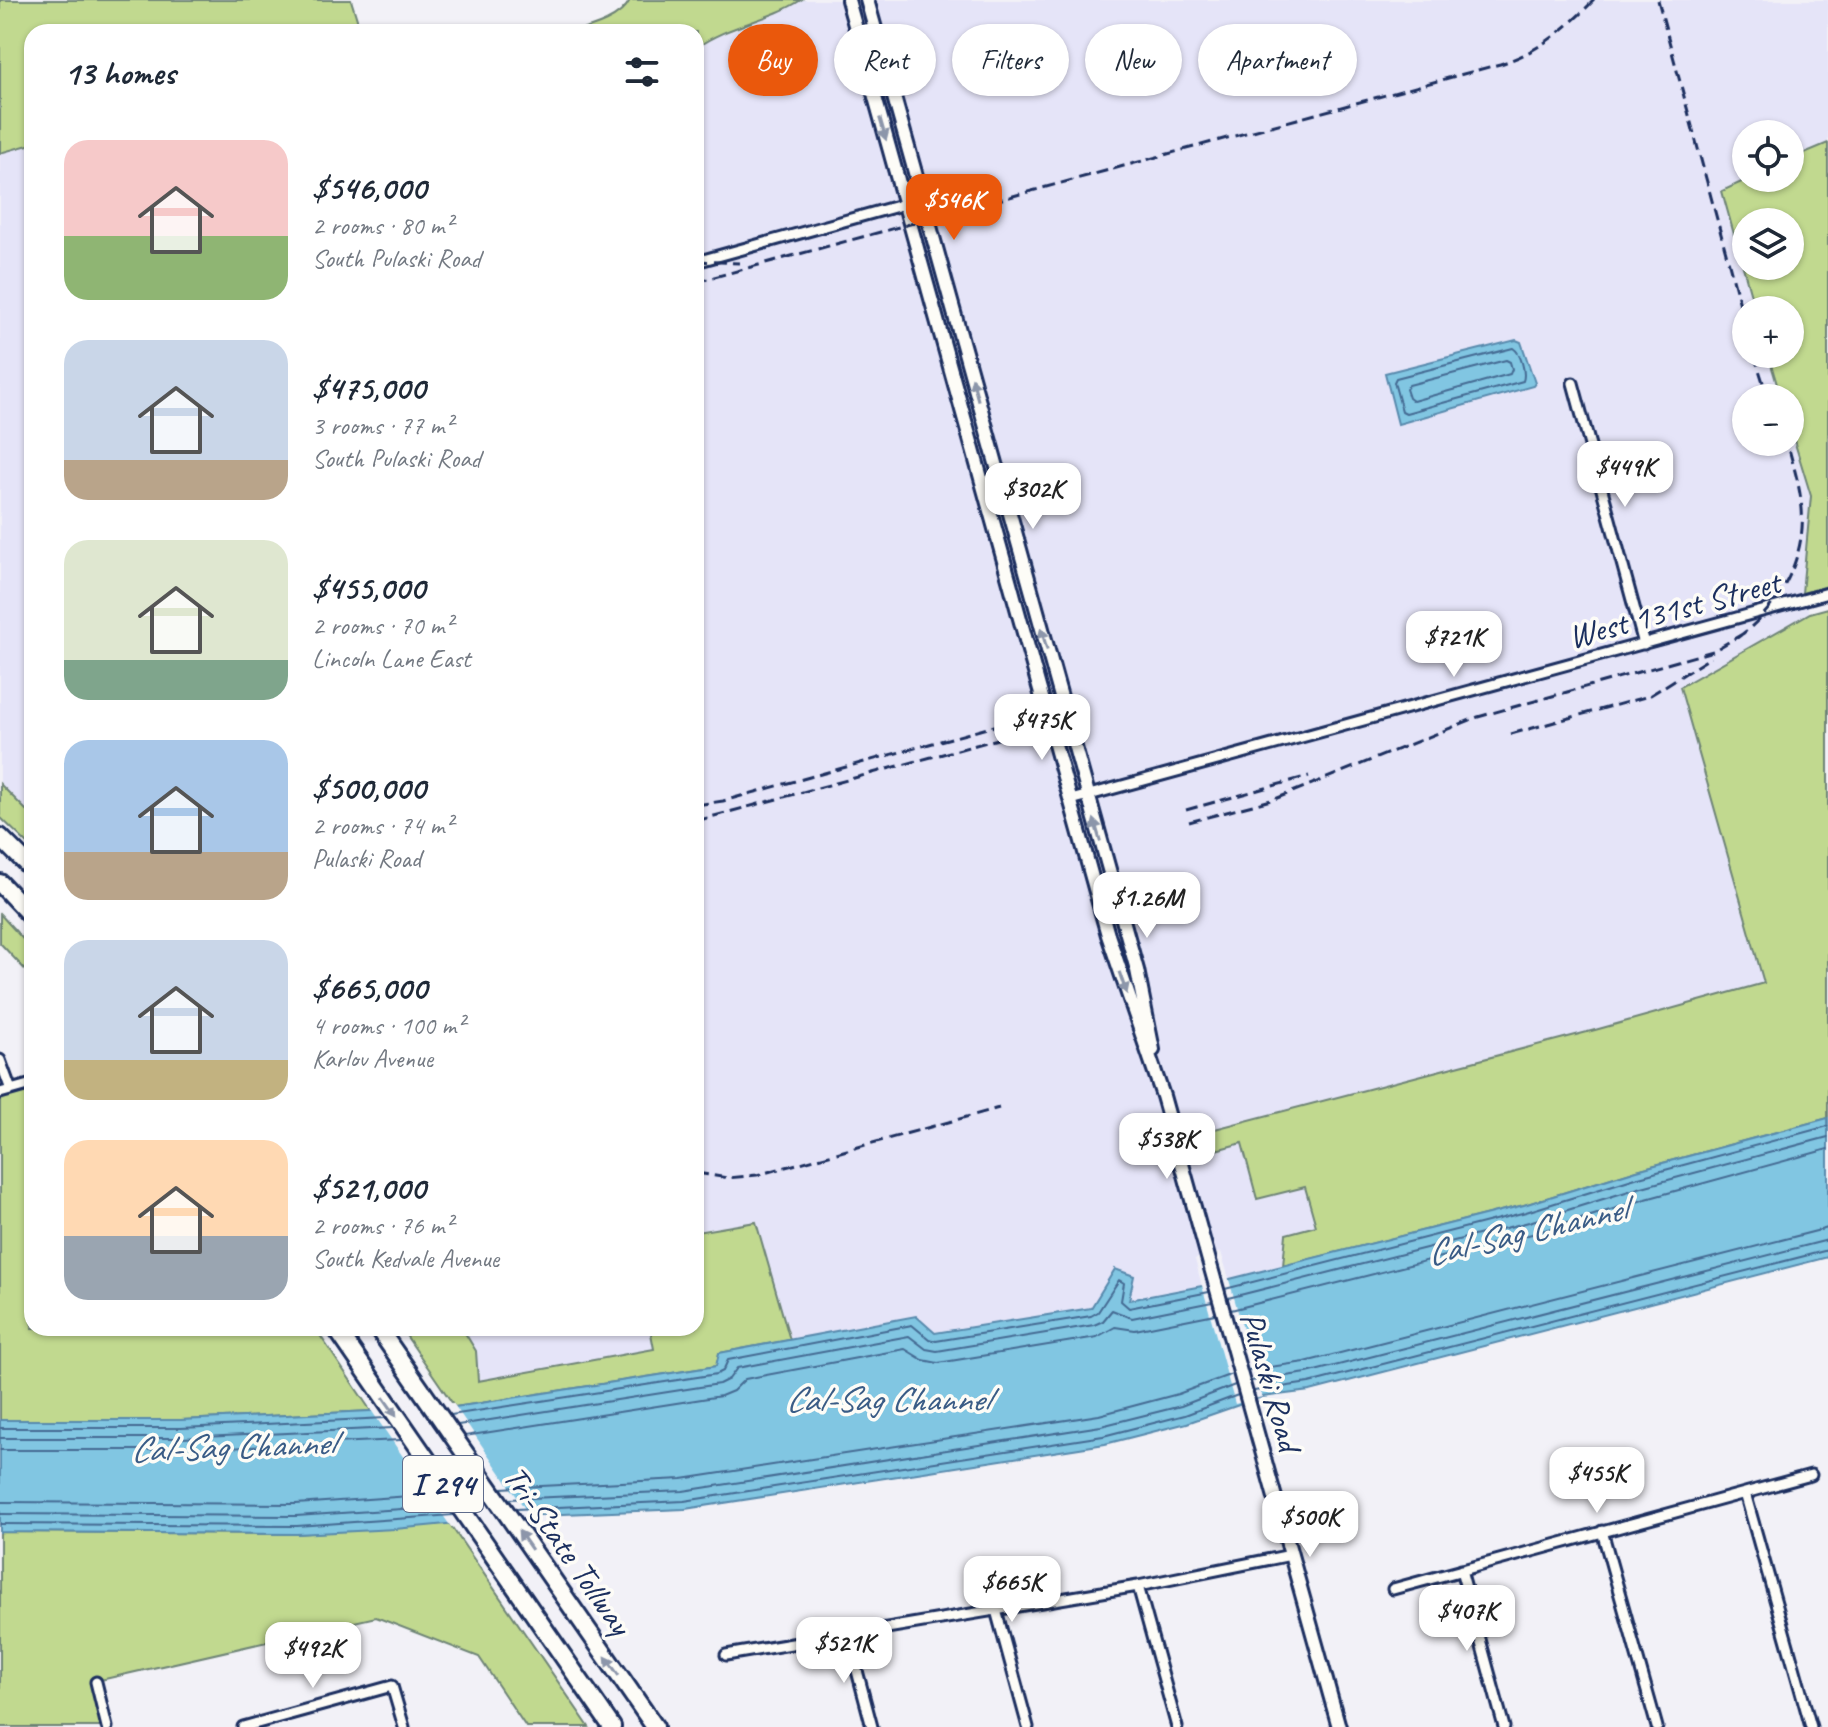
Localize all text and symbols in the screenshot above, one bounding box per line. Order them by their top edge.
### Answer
chip: Buy [728,24,818,96]
chip: Rent [834,24,936,96]
chip: Filters [952,24,1069,96]
chip: New [1085,24,1182,96]
chip: Apartment [1198,24,1357,96]
icon: filters [620,50,664,94]
text: 13 homes [64,51,175,94]
one-way arrow [878,117,890,142]
map controls [1732,120,1804,456]
button: locate [1732,120,1804,192]
text: $546,000 [312,166,426,209]
icon: home [128,172,224,268]
pin: $546K [898,174,1010,242]
text: $546K [924,183,984,216]
button: layers [1732,208,1804,280]
text: 2 rooms · 80 m² [312,209,453,242]
text: South Pulaski Road [312,242,481,275]
button: + [1732,296,1804,368]
text: $475,000 [312,366,425,409]
icon: home [128,372,224,468]
one-way arrow [968,376,980,401]
button: − [1732,384,1804,456]
text: 3 rooms · 77 m² [312,409,453,442]
pin: $449K [1569,441,1681,509]
text: South Pulaski Road [312,442,481,475]
text: $449K [1595,450,1655,483]
pin: $302K [977,463,1089,531]
text: $302K [1003,472,1063,505]
street label: West 131st Street [1563,559,1788,658]
text: $455,000 [312,566,425,609]
icon: home [128,572,224,668]
text: 2 rooms · 70 m² [312,609,453,642]
pin: $721K [1398,611,1510,679]
text: $721K [1424,620,1484,653]
one-way arrow [1038,627,1050,652]
text: Lincoln Lane East [312,642,470,675]
pin: $475K [986,694,1098,762]
text: $475K [1012,703,1072,736]
text: $500,000 [312,766,425,809]
icon: home [128,772,224,868]
text: 2 rooms · 74 m² [312,809,453,842]
one-way arrow [1091,818,1103,843]
text: Pulaski Road [312,842,421,875]
pin: $1.26M [1082,872,1212,940]
text: $1.26M [1111,881,1183,914]
text: $665,000 [312,966,427,1009]
one-way arrow [1117,971,1129,995]
icon: home [128,972,224,1068]
text: 4 rooms · 100 m² [312,1009,464,1042]
text: Karlov Avenue [312,1042,433,1075]
pin: $538K [1111,1113,1223,1181]
text: $538K [1137,1122,1197,1155]
text: $521,000 [312,1166,425,1209]
icon: home [128,1172,224,1268]
water label: Cal-Sag Channel [1422,1183,1642,1276]
text: 2 rooms · 76 m² [312,1209,453,1242]
text: South Kedvale Avenue [312,1242,499,1275]
street label: Pulaski Road [1231,1307,1313,1460]
water label: Cal-Sag Channel [785,1376,1001,1422]
one-way arrow [382,1397,397,1418]
water label: Cal-Sag Channel [130,1419,346,1473]
pin: $455K [1541,1447,1653,1515]
road number: I 294 [403,1456,483,1512]
text: $455K [1567,1456,1627,1489]
street label: Tri-State Tollway [494,1457,644,1646]
pin: $500K [1254,1491,1366,1559]
text: $500K [1280,1500,1340,1533]
one-way arrow [518,1530,533,1551]
pin: $665K [956,1556,1068,1624]
text: $665K [982,1565,1042,1598]
pin: $407K [1411,1585,1523,1653]
text: $407K [1437,1594,1497,1627]
pin: $521K [788,1617,900,1685]
pin: $492K [257,1622,369,1690]
text: $521K [814,1626,874,1659]
text: $492K [283,1631,343,1664]
one-way arrow [605,1655,620,1676]

